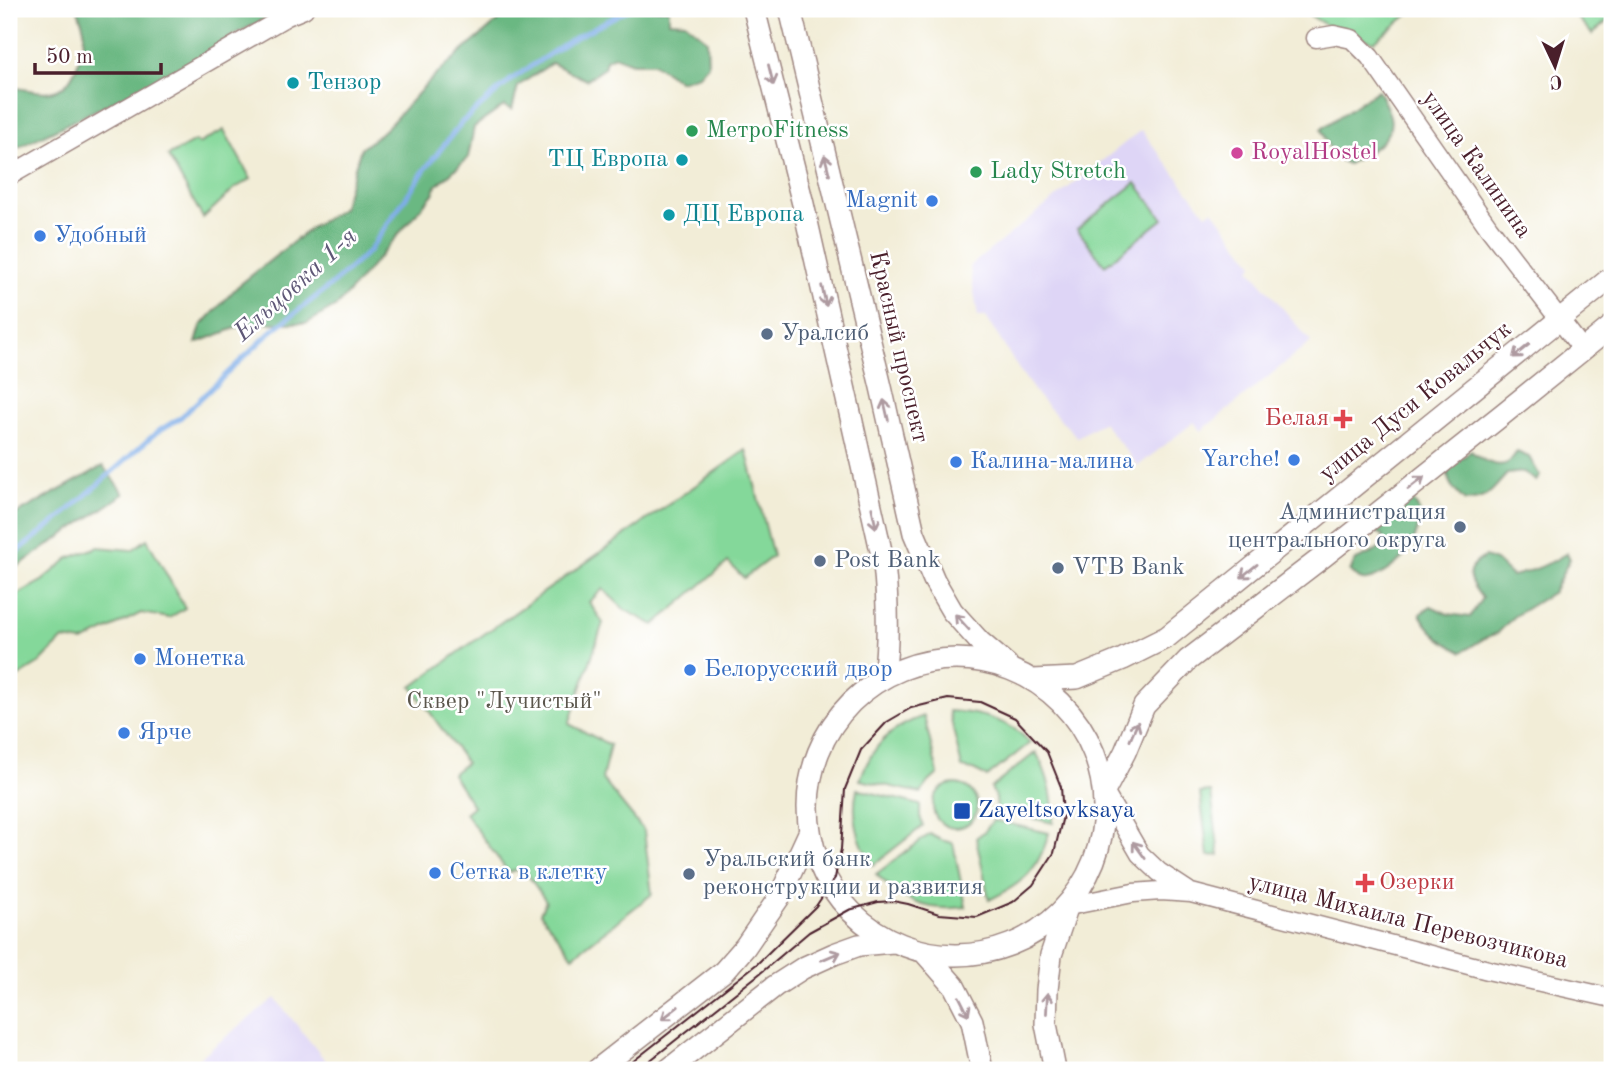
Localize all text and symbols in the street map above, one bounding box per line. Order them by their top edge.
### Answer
scale bar [35,32,161,76]
north arrow [1520,32,1590,102]
text: 50 m [46,47,93,68]
one-way arrow [765,63,778,86]
place label: Тензор [307,71,381,95]
text: С [1549,71,1563,90]
marker: Тензор [285,75,301,91]
street label: улица Калинина [1416,87,1536,243]
place label: МетроFitness [706,119,849,143]
marker: МетроFitness [684,123,700,139]
place label: RoyalHostel [1251,141,1378,165]
marker: RoyalHostel [1229,145,1245,161]
place label: ТЦ Европа [548,148,668,172]
marker: ТЦ Европа [674,152,690,168]
one-way arrow [820,154,833,177]
place label: Lady Stretch [990,160,1126,184]
marker: Lady Stretch [968,164,984,180]
place label: Magnit [845,189,918,213]
marker: Magnit [924,193,940,209]
place label: ДЦ Европа [683,203,804,227]
marker: ДЦ Европа [661,207,677,223]
water label: Ельцовка 1-я [229,223,363,347]
place label: Удобный [54,224,147,248]
marker: Удобный [32,228,48,244]
street label: Красный проспект [864,249,932,445]
one-way arrow [818,284,831,307]
street label: улица Дуси Ковальчук [1316,317,1516,487]
place label: Уралсиб [781,322,869,346]
marker: Уралсиб [759,326,775,342]
one-way arrow [1512,343,1531,358]
one-way arrow [879,399,892,422]
place label: Белая [1265,407,1329,431]
marker: Белая [1335,411,1351,427]
place label: Yarche! [1201,448,1280,472]
place label: Калина-малина [970,450,1134,474]
marker: Yarche! [1286,452,1302,468]
marker: Калина-малина [948,454,964,470]
one-way arrow [1407,475,1425,491]
place label: Администрация центрального округа [1228,501,1446,553]
one-way arrow [867,506,881,529]
marker: Администрация центрального округа [1452,519,1468,535]
place label: Post Bank [834,549,940,573]
marker: Post Bank [812,553,828,569]
place label: VTB Bank [1072,556,1185,580]
marker: VTB Bank [1050,560,1066,576]
one-way arrow [1240,563,1258,578]
one-way arrow [954,613,970,631]
place label: Монетка [154,647,246,671]
marker: Монетка [132,651,148,667]
place label: Белорусский двор [704,658,893,682]
marker: Белорусский двор [682,662,698,678]
park label: Сквер "Лучистый" [406,690,602,714]
one-way arrow [1128,720,1141,742]
place label: Ярче [138,721,191,745]
marker: Ярче [116,725,132,741]
place label: Zayeltsovksaya [978,799,1135,823]
marker: Zayeltsovksaya [952,801,972,821]
one-way arrow [1132,841,1147,860]
place label: Уральский банк реконструкции и развития [703,848,983,900]
place label: Сетка в клетку [449,861,608,885]
marker: Сетка в клетку [427,865,443,881]
marker: Уральский банк реконструкции и развития [681,866,697,882]
street label: улица Михаила Перевозчикова [1246,871,1570,973]
place label: Озерки [1379,871,1455,895]
marker: Озерки [1357,875,1373,891]
one-way arrow [820,949,841,962]
one-way arrow [1040,992,1053,1015]
one-way arrow [958,995,972,1016]
one-way arrow [661,1006,680,1021]

